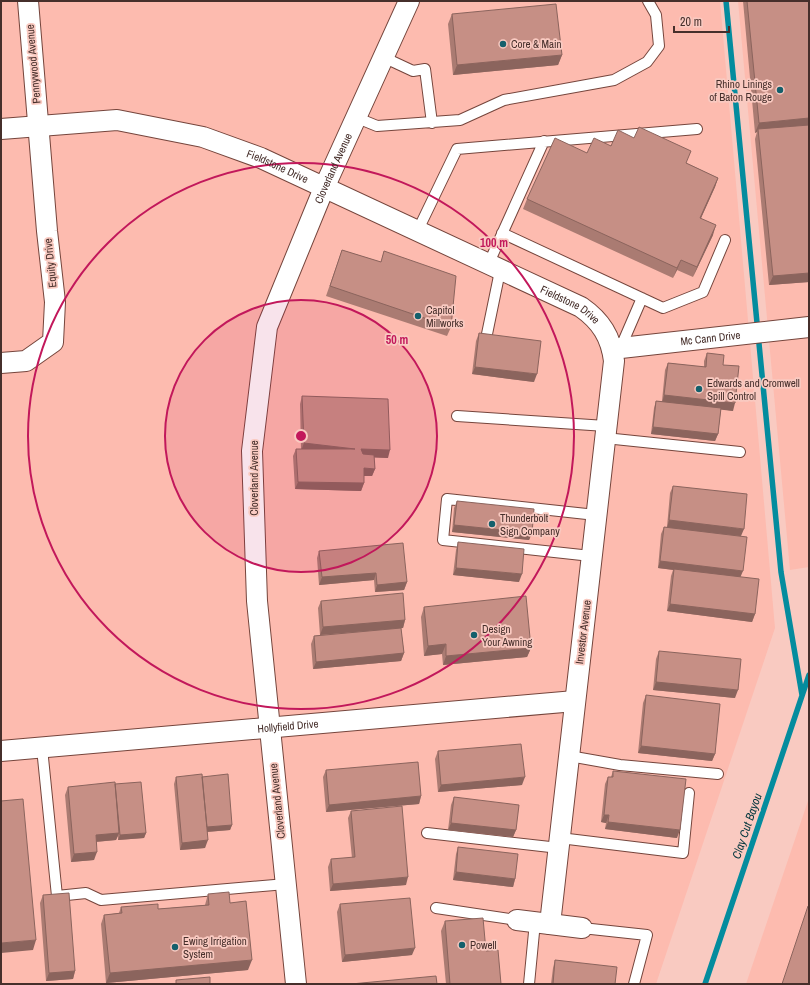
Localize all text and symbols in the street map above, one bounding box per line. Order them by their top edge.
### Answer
scale bar [674,8,729,34]
text: 20 m [680,14,702,30]
street label: Pennywood Avenue [23,24,43,104]
place label: Core & Main [511,37,562,51]
marker: Core & Main [498,39,508,49]
place label: Rhino Linings of Baton Rouge [709,77,772,104]
marker: Rhino Linings of Baton Rouge [775,85,785,95]
street label: Cloverland Avenue [311,131,355,206]
street label: Fieldstone Drive [245,146,311,186]
text: 100 m [480,235,508,251]
street label: Equity Drive [40,238,60,288]
street label: Fieldstone Drive [538,282,603,327]
place label: Capitol Millworks [426,303,464,330]
marker: Capitol Millworks [413,311,423,321]
street label: Mc Cann Drive [680,328,741,348]
text: 50 m [386,332,408,348]
place label: Edwards and Cromwell Spill Control [707,376,800,403]
marker: Edwards and Cromwell Spill Control [694,384,704,394]
centre of rings [294,429,308,443]
street label: Cloverland Avenue [247,440,261,516]
place label: Thunderbolt Sign Company [500,511,560,538]
marker: Thunderbolt Sign Company [487,519,497,529]
street label: Investor Avenue [572,599,594,665]
place label: Design Your Awning [482,622,532,649]
marker: Design Your Awning [469,630,479,640]
street label: Hollyfield Drive [257,716,319,736]
street label: Cloverland Avenue [266,763,288,839]
water label: Clay Cut Bayou [728,791,766,861]
place label: Ewing Irrigation System [183,934,247,961]
place label: Powell [470,938,497,952]
marker: Powell [457,940,467,950]
marker: Ewing Irrigation System [170,942,180,952]

